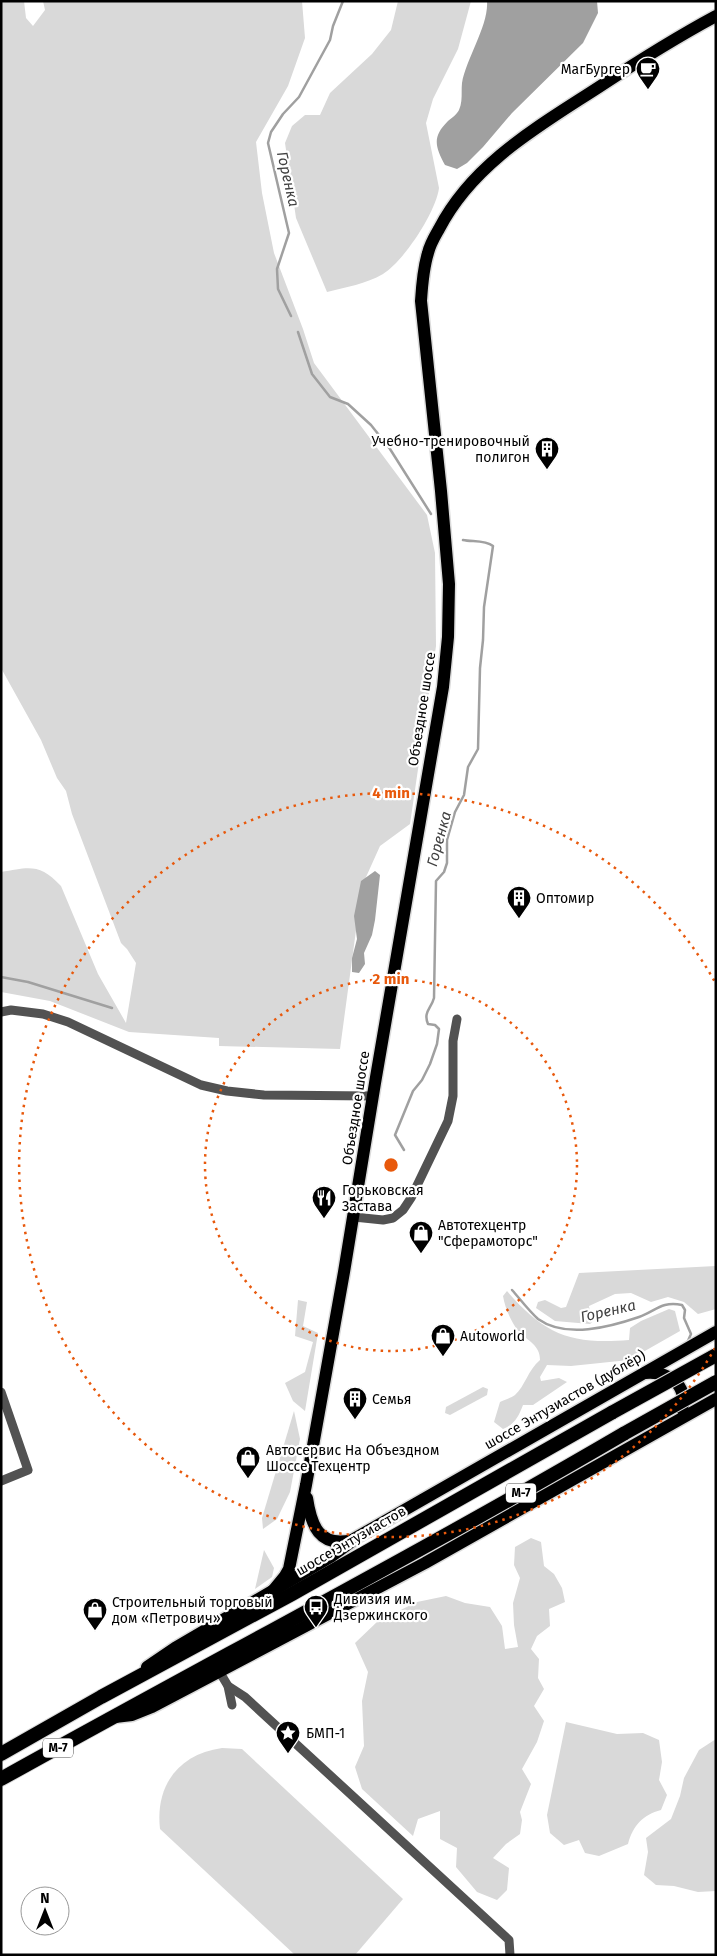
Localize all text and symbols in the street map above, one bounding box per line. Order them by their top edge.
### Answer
cafe icon: МагБургер [635,56,661,90]
place label: МагБургер [561,61,630,78]
water label: Горенка [273,150,303,208]
place label: Учебно-тренировочный полигон [371,433,530,466]
building icon: Учебно-тренировочный полигон [534,436,560,470]
street label: Объездное шоссе [405,651,439,767]
text: 4 min [372,784,410,802]
water label: Горенка [423,809,455,869]
building icon: Оптомир [506,885,532,919]
place label: Оптомир [536,890,594,907]
text: 2 min [373,970,409,988]
street label: Объездное шоссе [339,1050,373,1166]
centre of rings [382,1156,400,1174]
place label: Горьковская Застава [342,1182,424,1215]
restaurant icon: Горьковская Застава [311,1185,337,1219]
place label: Автотехцентр "Сферамоторс" [438,1217,538,1250]
shop icon: Автотехцентр "Сферамоторс" [408,1220,434,1254]
water label: Горенка [579,1296,637,1326]
shop icon: Autoworld [430,1323,456,1357]
place label: Autoworld [460,1328,525,1345]
street label: шоссе Энтузиастов (дублёр) [481,1347,649,1453]
building icon: Семья [342,1386,368,1420]
place label: Семья [372,1391,411,1408]
place label: Автосервис На Объездном Шоссе Техцентр [266,1442,439,1475]
shop icon: Автосервис На Объездном Шоссе Техцентр [235,1445,261,1479]
road number: М-7 [506,1484,536,1502]
street label: шоссе Энтузиастов [293,1503,409,1579]
place label: Дивизия им. Дзержинского [333,1591,428,1624]
place label: Строительный торговый дом «Петрович» [112,1594,273,1627]
bus stop icon: Дивизия им. Дзержинского [303,1594,329,1628]
shop icon: Строительный торговый дом «Петрович» [82,1597,108,1631]
place icon: БМП-1 [275,1720,301,1754]
place label: БМП-1 [306,1725,345,1742]
road number: М-7 [43,1739,73,1758]
north arrow [20,1886,70,1936]
text: N [40,1890,50,1907]

